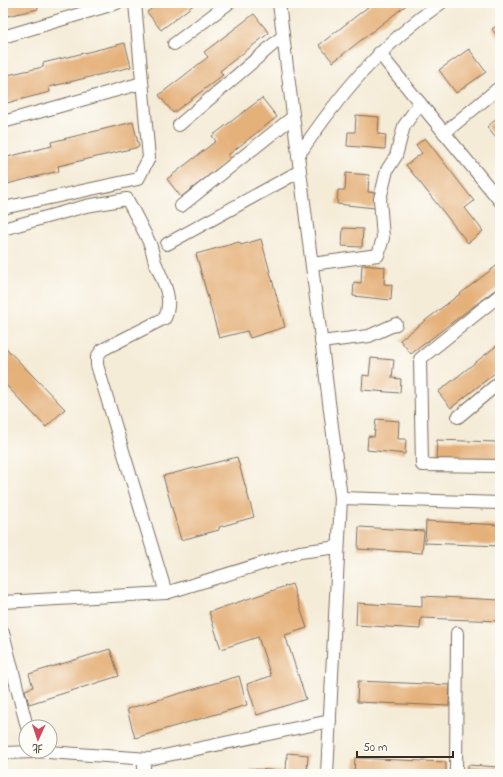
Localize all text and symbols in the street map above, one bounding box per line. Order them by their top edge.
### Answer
north arrow [18,719,58,759]
scale bar [357,733,453,759]
text: 50 m [363,739,387,757]
text: 北 [32,740,43,756]

